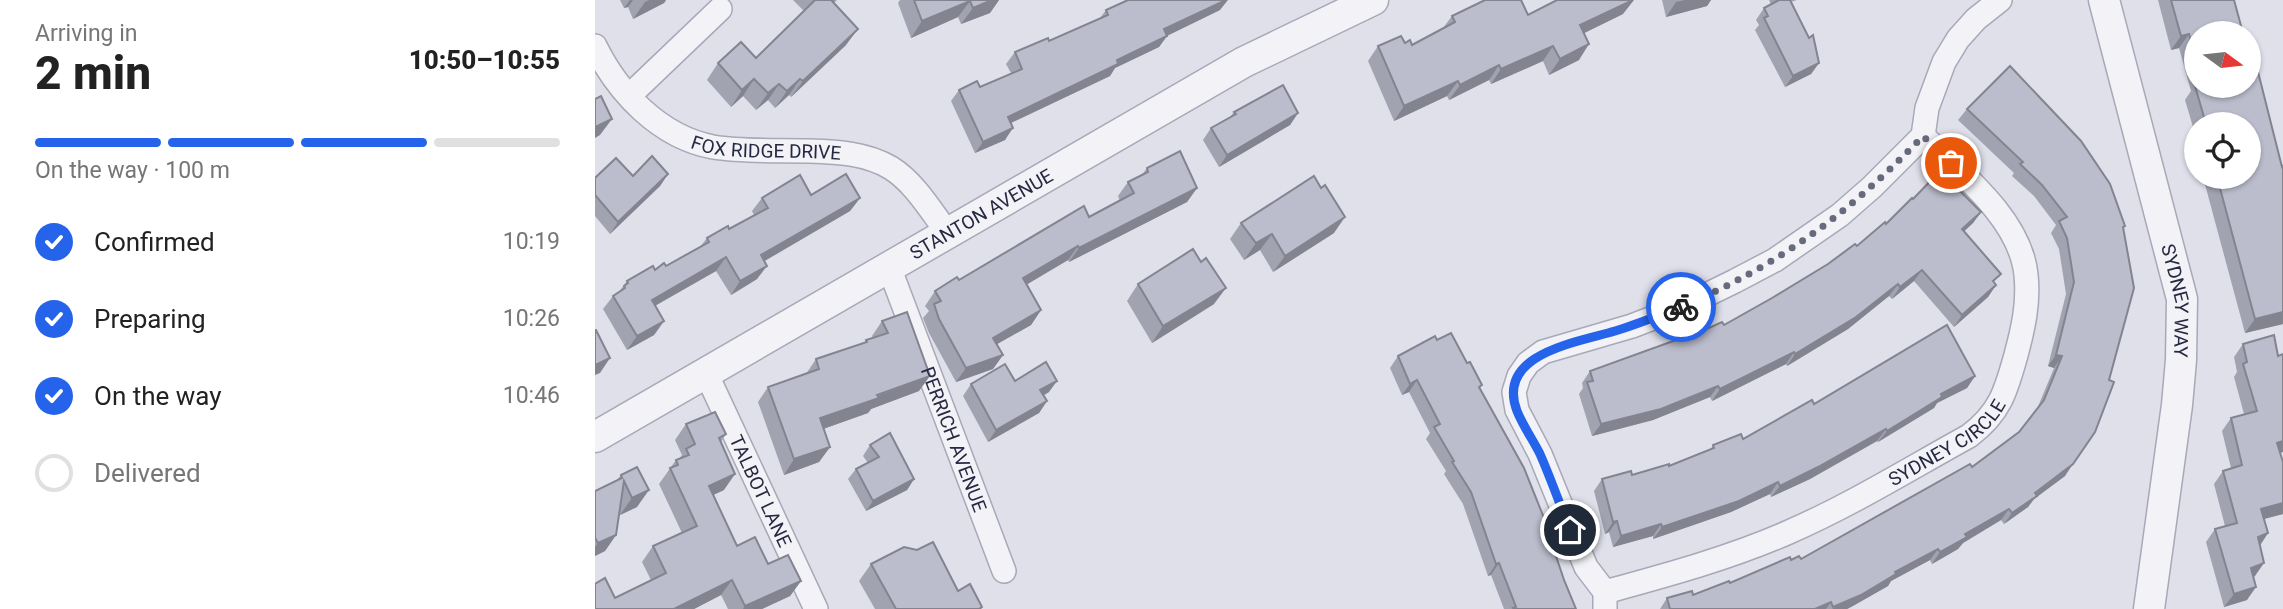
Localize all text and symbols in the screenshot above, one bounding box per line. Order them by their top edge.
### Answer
text: Arriving in [35,20,138,47]
north arrow [2184,21,2261,98]
map controls [2184,21,2261,189]
text: 10:50–10:55 [409,45,560,75]
text: 2 min [35,46,151,100]
button: locate [2184,112,2261,189]
street label: FOX RIDGE DRIVE [688,131,842,165]
pin [1921,133,1981,193]
icon: bag [1932,144,1970,182]
text: On the way · 100 m [35,157,230,184]
street label: STANTON AVENUE [906,164,1057,265]
icon: check [35,223,73,261]
text: Confirmed [94,227,215,257]
text: 10:19 [503,228,560,255]
street label: SYDNEY WAY [2156,241,2193,358]
courier [1646,272,1716,342]
icon: bike [1662,288,1700,326]
icon: check [35,300,73,338]
text: Preparing [94,304,206,334]
text: 10:26 [503,305,560,332]
street label: PERRICH AVENUE [916,364,992,515]
icon: check [35,377,73,415]
text: On the way [94,381,222,411]
text: 10:46 [503,382,560,409]
street label: SYDNEY CIRCLE [1884,395,2011,491]
street label: TALBOT LANE [725,431,796,551]
text: Delivered [94,458,201,488]
pin [1540,500,1600,560]
icon: home [1551,511,1589,549]

